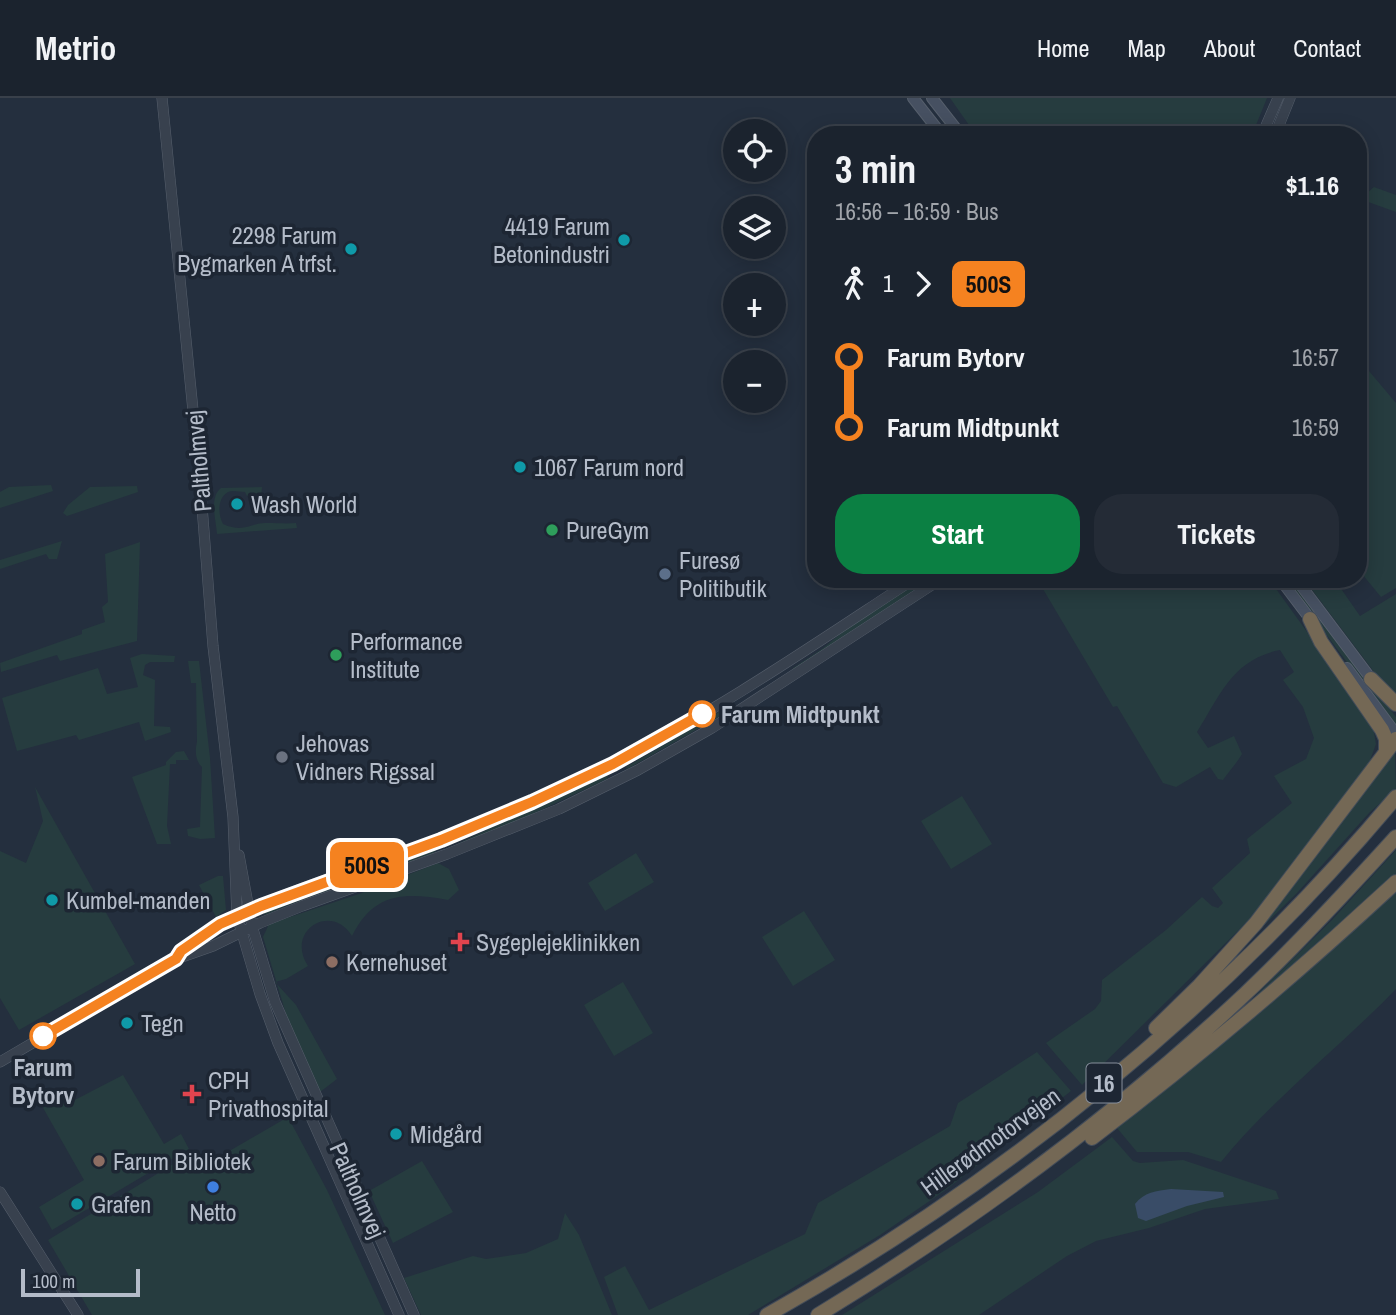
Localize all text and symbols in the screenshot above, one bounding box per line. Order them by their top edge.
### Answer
text: Metrio [35,26,116,70]
text: Home [1037,32,1089,64]
text: Map [1127,32,1166,64]
text: About [1204,32,1255,64]
text: Contact [1293,32,1361,64]
map controls [723,119,786,413]
button: locate [723,119,786,182]
text: 3 min [835,144,916,195]
text: $1.16 [1286,168,1339,203]
button: layers [723,196,786,259]
text: 16:56 – 16:59 · Bus [835,196,999,227]
place label: 4419 Farum Betonindustri [493,210,610,270]
place label: 2298 Farum Bygmarken A trfst. [177,219,337,279]
marker: 4419 Farum Betonindustri [616,232,632,248]
marker: 2298 Farum Bygmarken A trfst. [343,241,359,257]
icon: walk [835,265,873,303]
icon: forward [904,265,942,303]
text: 1 [883,268,894,299]
text: 500S [966,268,1011,300]
button: + [723,273,786,336]
text: Farum Bytorv [887,340,1025,375]
text: 16:57 [1292,342,1339,373]
button: − [723,350,786,413]
street label: Paltholmvej [178,409,218,513]
text: Farum Midtpunkt [887,410,1059,445]
text: 16:59 [1292,412,1339,443]
place label: 1067 Farum nord [534,451,684,483]
marker: 1067 Farum nord [512,459,528,475]
place label: Wash World [251,488,357,520]
button: Start [835,494,1080,574]
button: Tickets [1094,494,1339,574]
marker: Wash World [229,496,245,512]
place label: PureGym [566,514,649,546]
marker: PureGym [544,522,560,538]
place label: Furesø Politibutik [679,544,767,604]
marker: Furesø Politibutik [657,566,673,582]
place label: Performance Institute [350,625,463,685]
marker: Performance Institute [328,647,344,663]
place label: Farum Midtpunkt [721,698,880,730]
marker: Farum Midtpunkt [689,701,715,727]
place label: Jehovas Vidners Rigssal [296,727,435,787]
marker: Jehovas Vidners Rigssal [274,749,290,765]
line badge: 500S [318,842,416,888]
text: 500S [344,849,390,881]
place label: Kumbel-manden [66,884,210,916]
marker: Kumbel-manden [44,892,60,908]
place label: Sygeplejeklinikken [476,926,640,958]
marker: Sygeplejeklinikken [450,932,470,952]
place label: Kernehuset [346,946,447,978]
marker: Kernehuset [324,954,340,970]
place label: Tegn [141,1007,184,1039]
marker: Tegn [119,1015,135,1031]
marker: Farum Bytorv [30,1023,56,1049]
place label: Farum Bytorv [12,1051,74,1111]
place label: CPH Privathospital [208,1064,328,1124]
road number: 16 [1086,1064,1122,1102]
street label: Hillerødmotorvejen [914,1080,1066,1202]
marker: CPH Privathospital [182,1084,202,1104]
place label: Midgård [410,1118,482,1150]
marker: Midgård [388,1126,404,1142]
street label: Paltholmvej [323,1137,393,1243]
place label: Farum Bibliotek [113,1145,251,1177]
marker: Farum Bibliotek [91,1153,107,1169]
marker: Netto [205,1179,221,1195]
place label: Grafen [91,1188,151,1220]
marker: Grafen [69,1196,85,1212]
place label: Netto [189,1196,237,1228]
scale bar [21,1266,140,1298]
text: 100 m [32,1268,75,1294]

